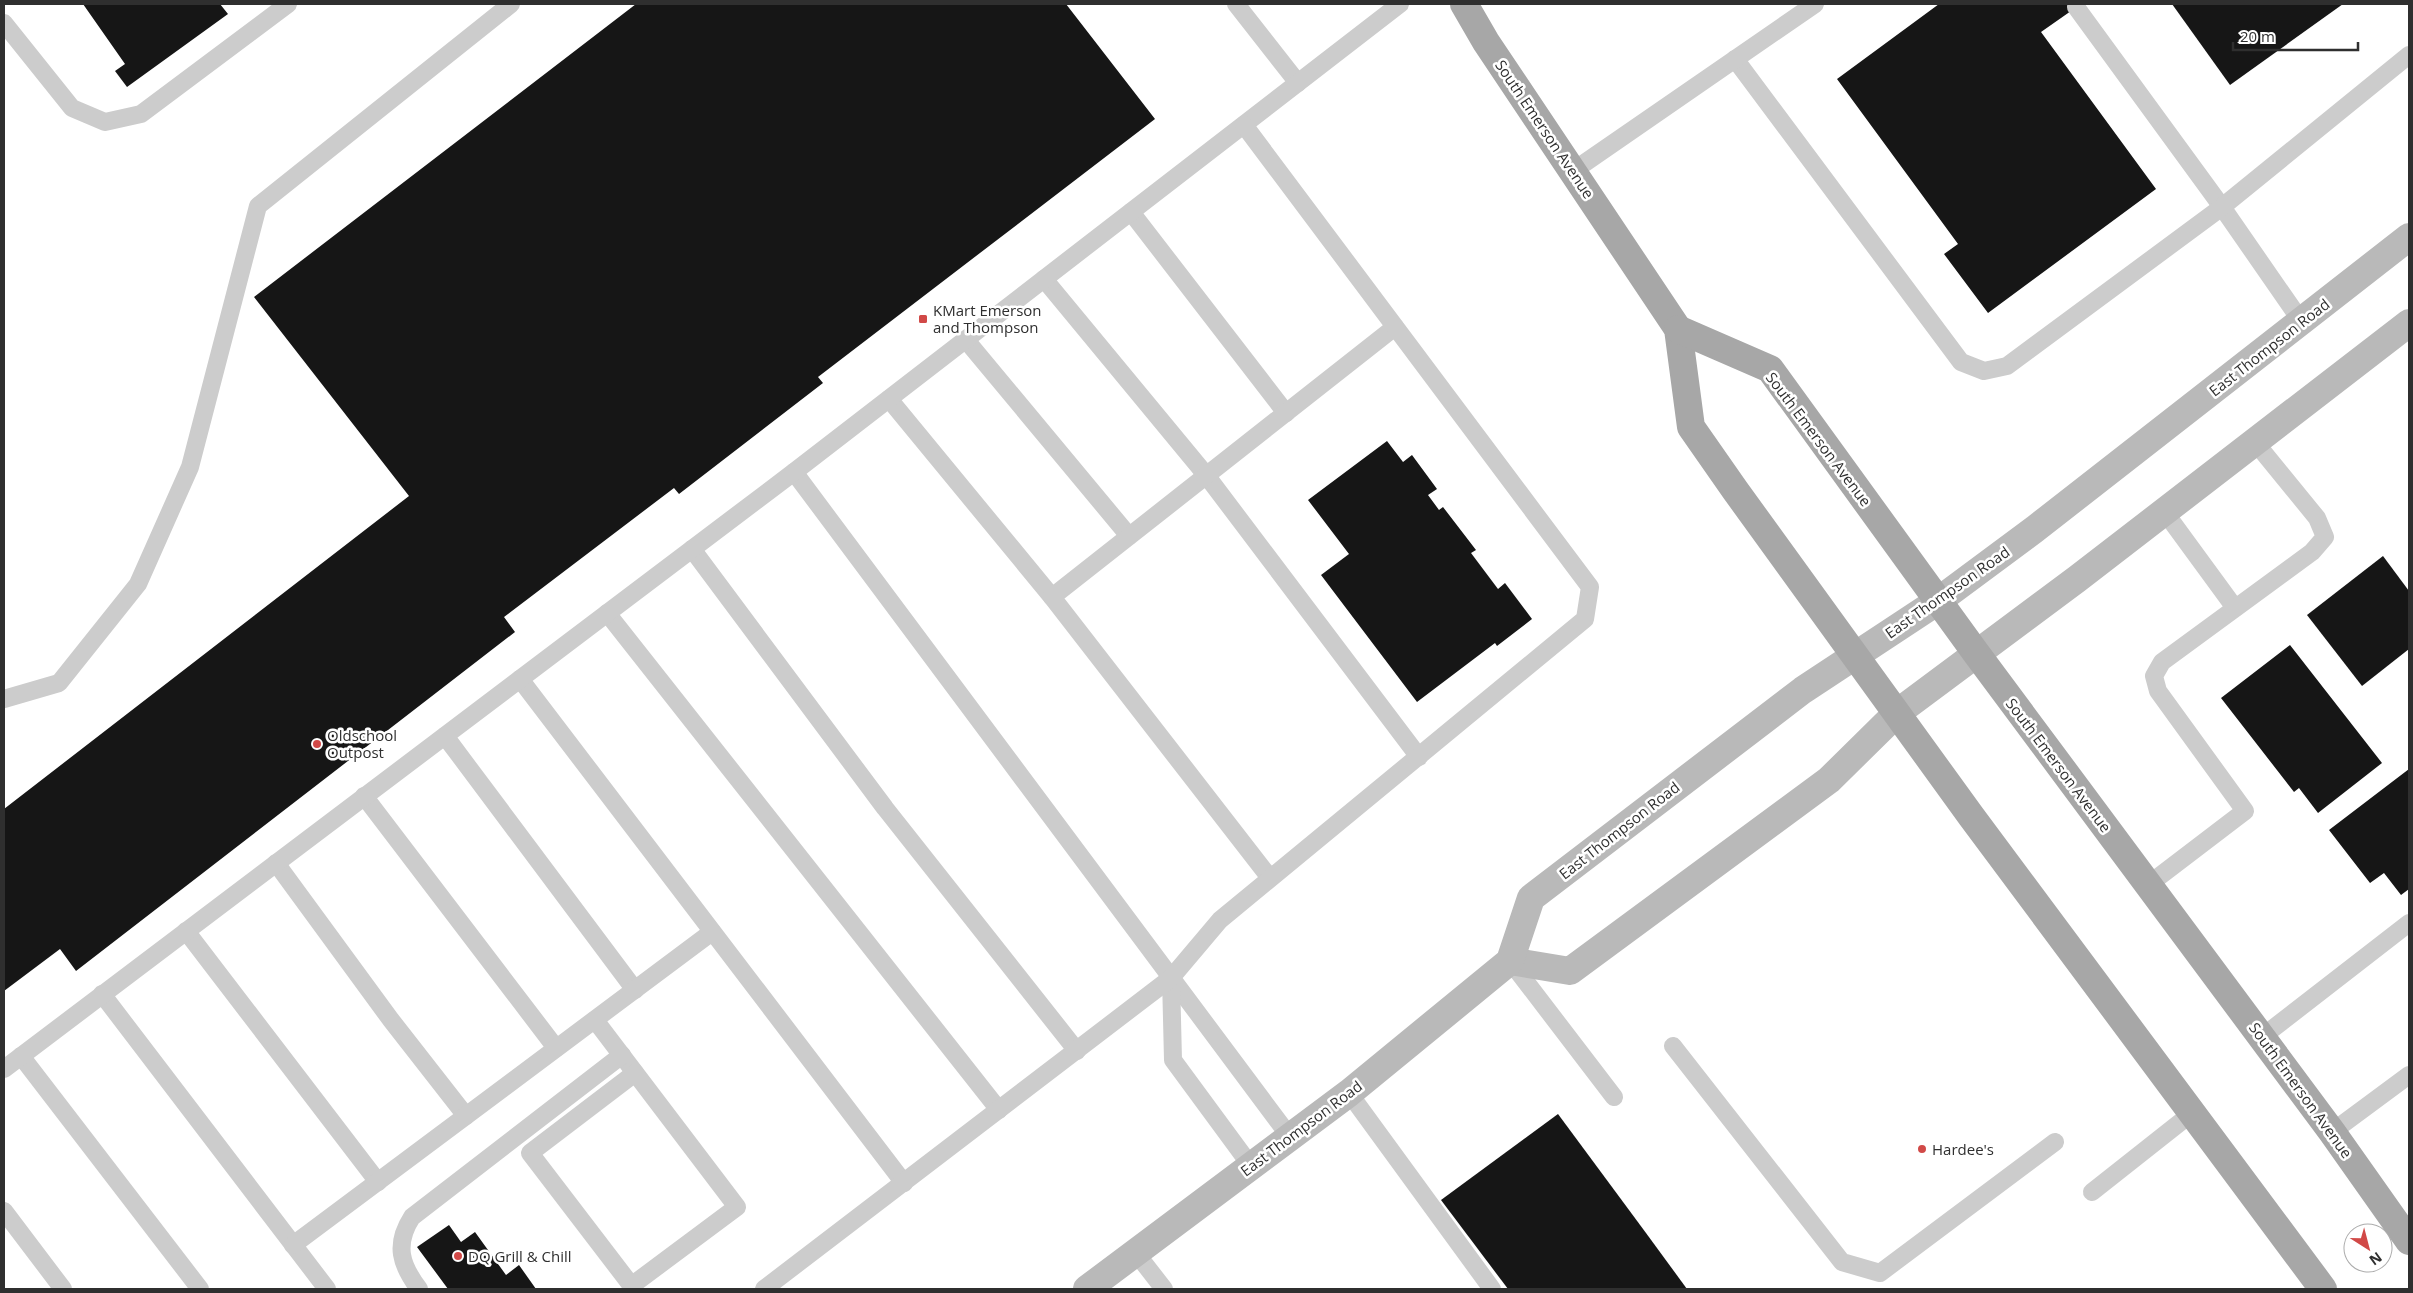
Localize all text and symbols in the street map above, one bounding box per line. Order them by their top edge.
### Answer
scale bar [2233,20,2358,52]
text: 20 m [2240,26,2275,46]
street label: South Emerson Avenue [1491,56,1599,202]
street label: East Thompson Road [2205,294,2333,400]
place label: KMart Emerson and Thompson [933,300,1042,337]
marker: KMart Emerson and Thompson [917,313,929,325]
street label: South Emerson Avenue [1762,368,1876,510]
street label: East Thompson Road [1881,541,2013,643]
street label: South Emerson Avenue [2002,694,2116,836]
place label: Oldschool Outpost [327,725,397,762]
marker: Oldschool Outpost [311,738,323,750]
street label: East Thompson Road [1555,777,1683,883]
street label: South Emerson Avenue [2245,1018,2357,1162]
street label: East Thompson Road [1236,1076,1366,1180]
place label: Hardee's [1932,1139,1994,1159]
marker: Hardee's [1916,1143,1928,1155]
north arrow [2343,1223,2393,1273]
place label: DQ Grill & Chill [468,1246,572,1266]
text: N [2366,1248,2386,1270]
marker: DQ Grill & Chill [452,1250,464,1262]

